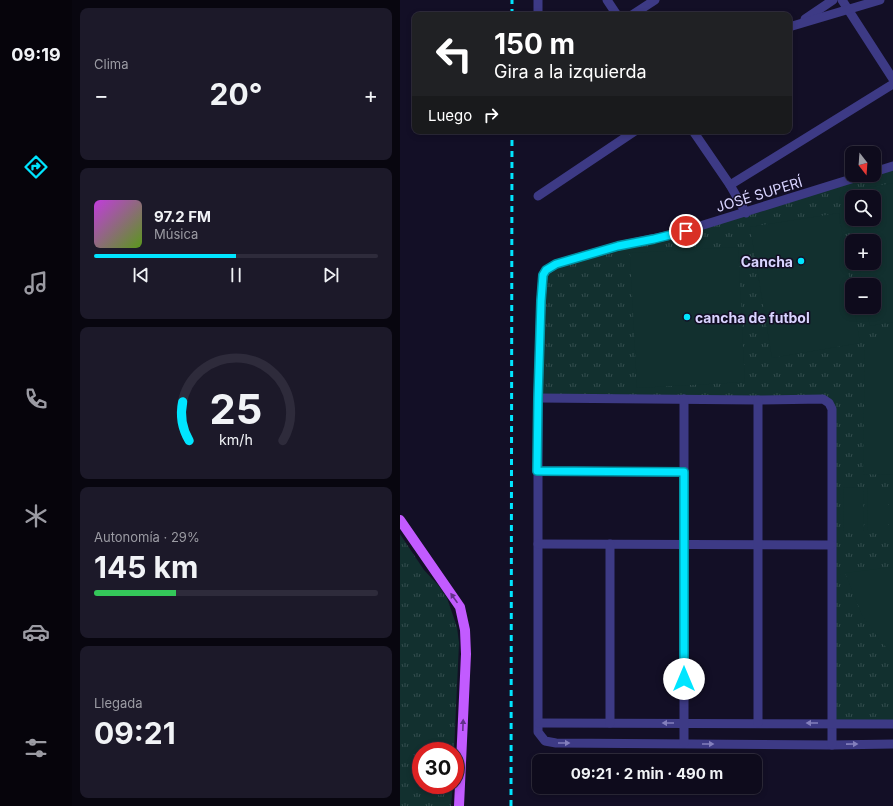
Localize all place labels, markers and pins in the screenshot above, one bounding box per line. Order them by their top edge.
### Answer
pin [669,214,703,248]
place label: Cancha [741,253,793,270]
marker: Cancha [796,256,806,266]
place label: cancha de futbol [695,309,810,326]
marker: cancha de futbol [682,312,692,322]

